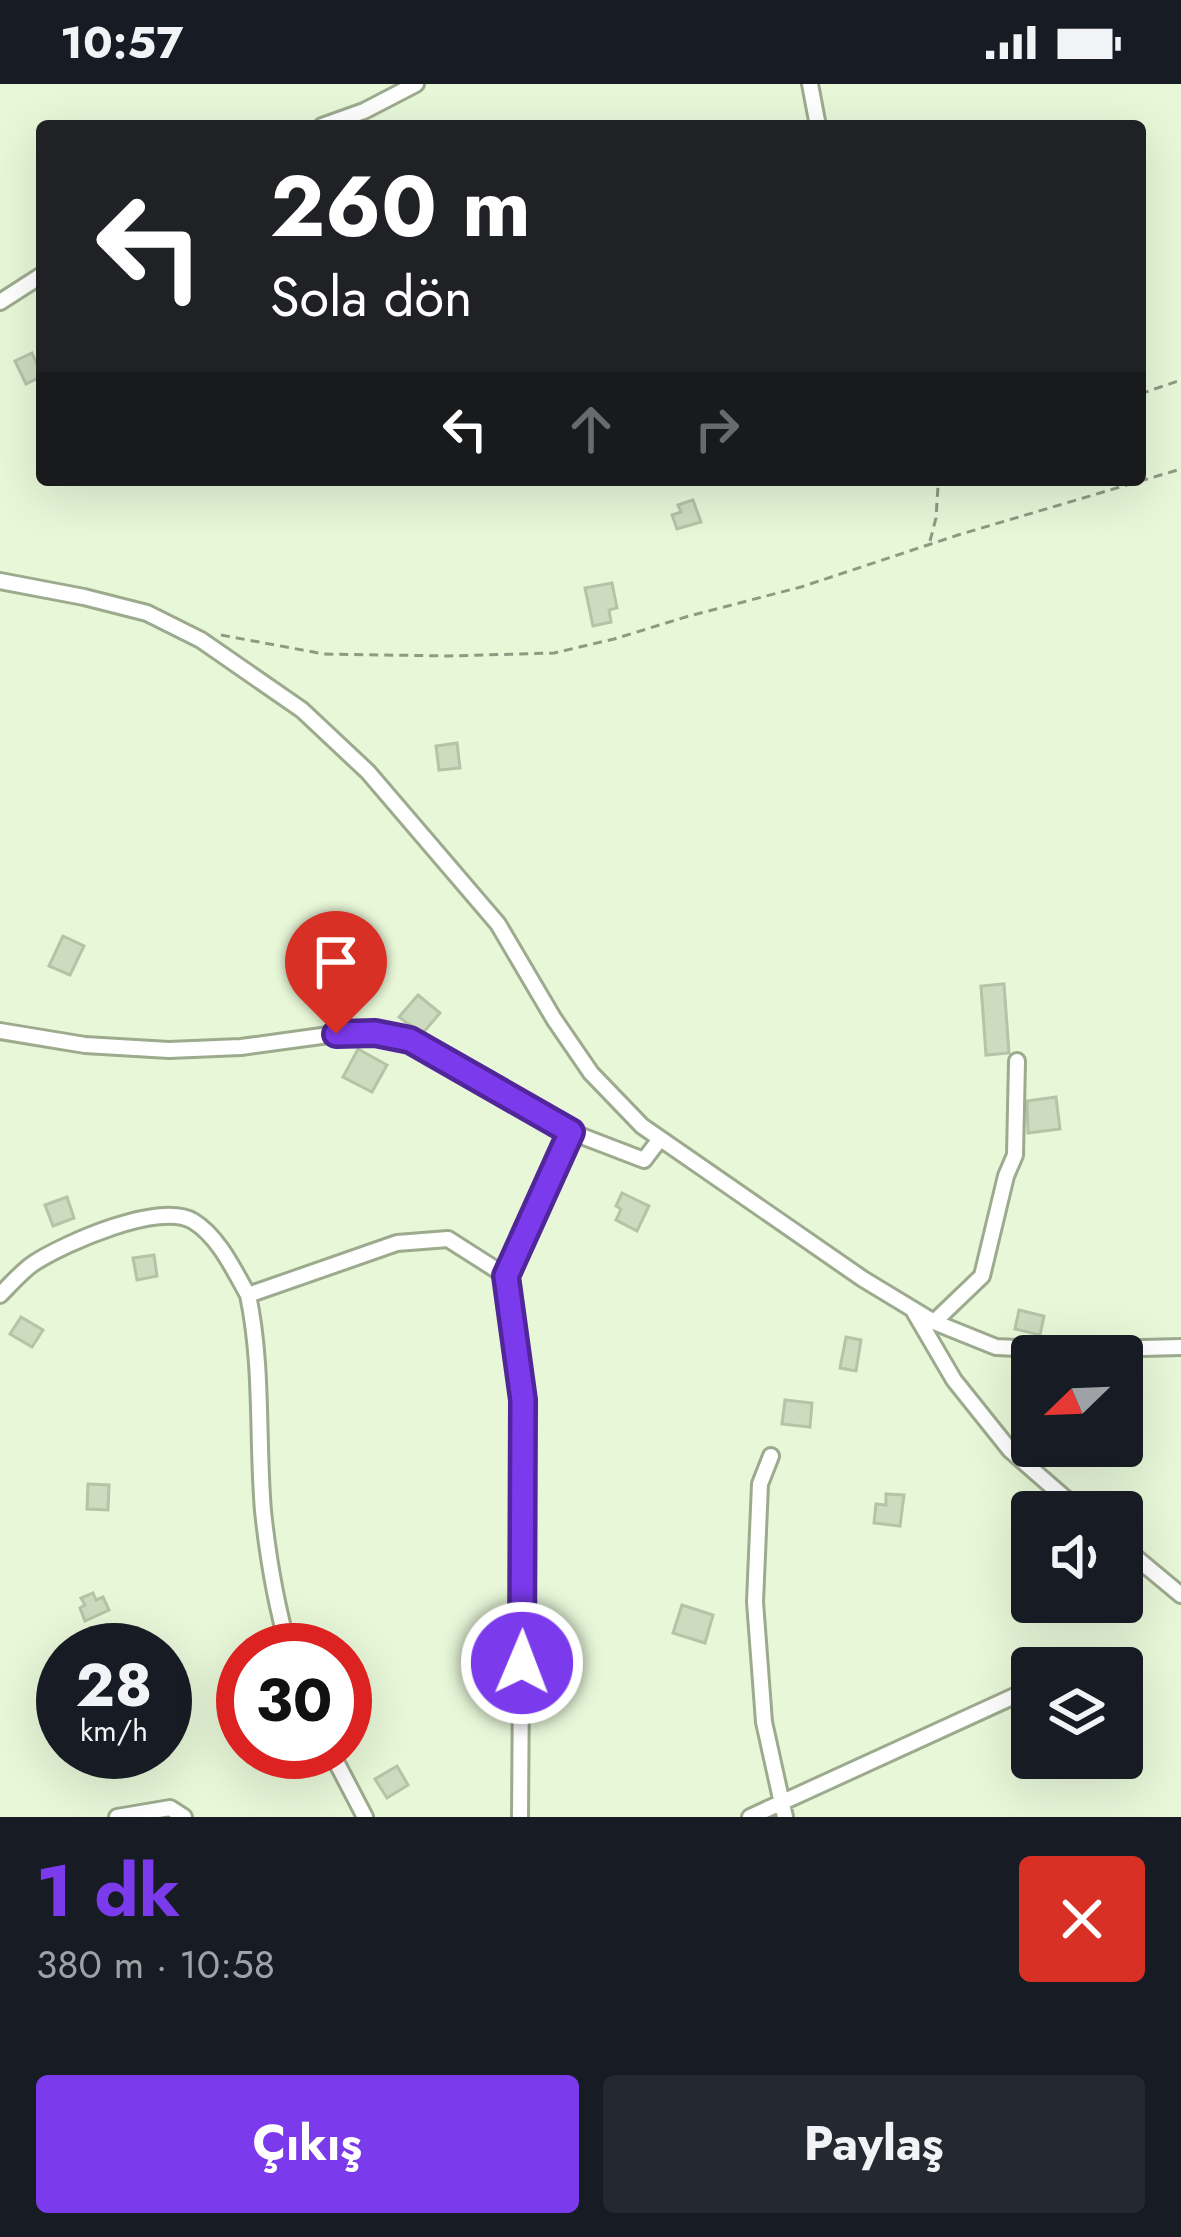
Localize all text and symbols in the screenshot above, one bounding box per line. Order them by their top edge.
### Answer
text: 10:57 [60,10,183,75]
text: 260 m [270,146,531,268]
icon: left [72,168,228,324]
text: Sola dön [270,258,472,336]
icon: left [432,396,498,462]
icon: ahead [558,396,624,462]
icon: right [684,396,750,462]
pin [285,911,387,1034]
icon: arrive [303,929,369,995]
north arrow [1011,1335,1143,1467]
map controls [1011,1335,1143,1779]
button: sound [1011,1491,1143,1623]
position arrow [459,1600,585,1726]
speed limit sign: 30 [216,1623,372,1779]
text: 28 [76,1642,152,1729]
button: layers [1011,1647,1143,1779]
text: km/h [80,1709,148,1752]
text: 1 dk [36,1839,180,1943]
button: close [1019,1856,1145,1982]
text: 380 m · 10:58 [36,1936,275,1993]
button: Çıkış [36,2075,579,2213]
button: Paylaş [603,2075,1145,2213]

